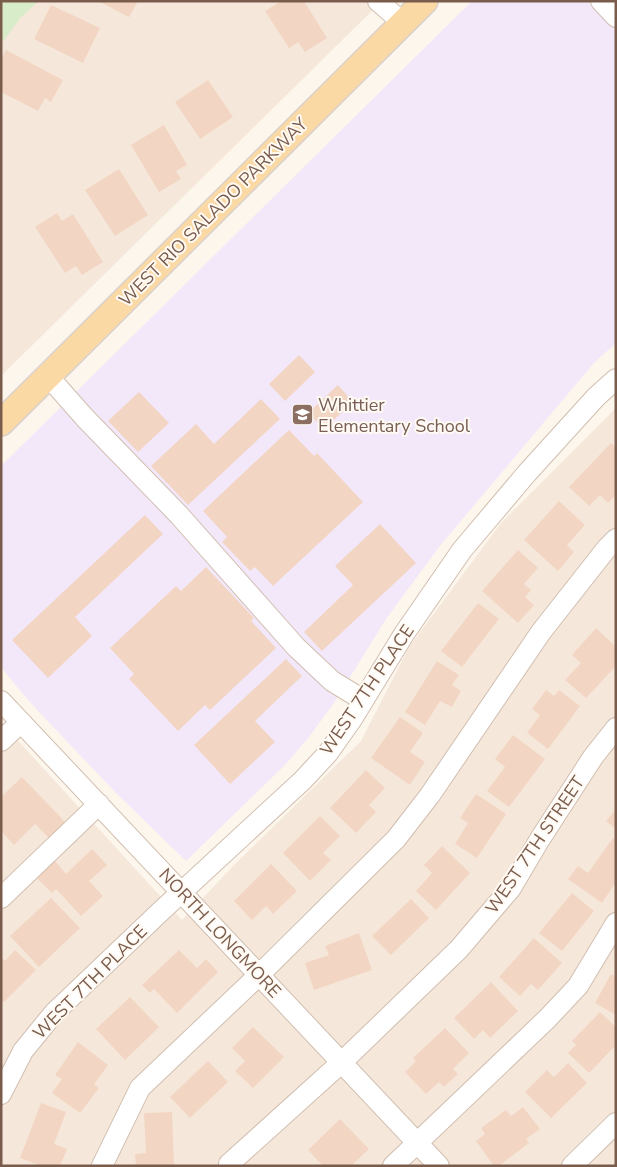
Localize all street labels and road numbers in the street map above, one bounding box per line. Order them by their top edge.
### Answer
street label: WEST RIO SALADO PARKWAY [113,112,313,312]
street label: WEST 7TH PLACE [314,620,420,760]
street label: WEST 7TH STREET [480,771,590,919]
street label: NORTH LONGMORE [154,863,286,1003]
street label: WEST 7TH PLACE [28,920,152,1044]

